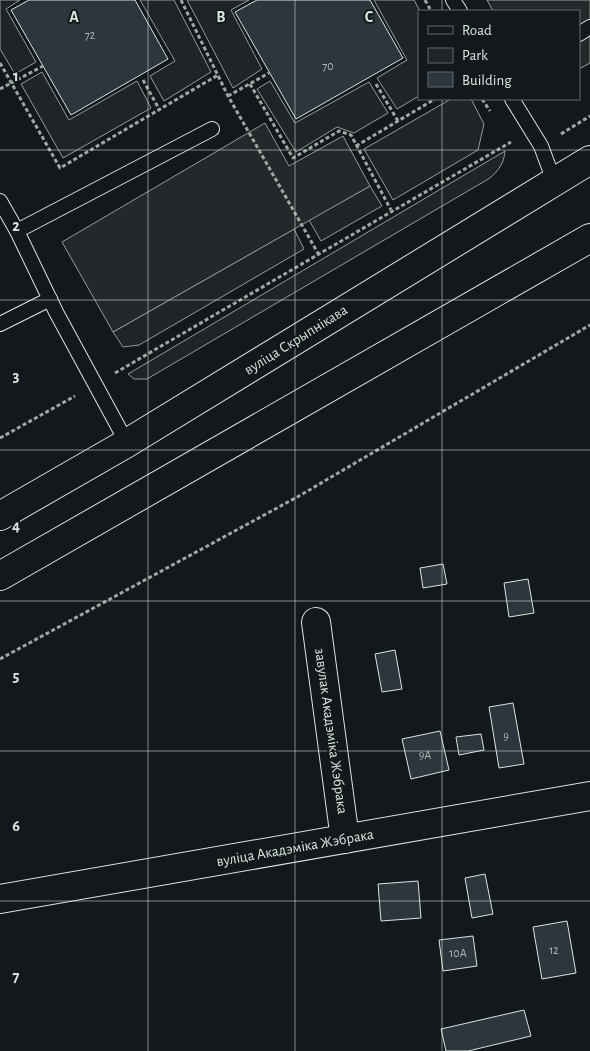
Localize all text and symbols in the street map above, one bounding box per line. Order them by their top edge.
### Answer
text: A [69,9,79,25]
text: B [216,9,226,25]
text: C [365,9,374,25]
legend [418,10,580,100]
text: Road [462,23,492,38]
house number: 72 [85,29,96,41]
text: Park [462,48,488,63]
house number: 70 [322,60,334,72]
text: 1 [13,68,19,84]
text: Building [462,73,512,88]
text: 2 [12,218,20,234]
street label: вуліца Скрыпнікава [242,302,350,378]
text: 3 [13,368,20,384]
text: 4 [12,518,20,534]
street label: завулак Акадэміка Жэбрака [312,647,350,815]
text: 5 [13,668,20,684]
house number: 9 [503,730,509,742]
house number: 9А [419,749,431,761]
text: 6 [12,818,20,834]
street label: вуліца Акадэміка Жэбрака [215,827,375,869]
house number: 12 [549,944,559,956]
house number: 10А [449,947,467,959]
text: 7 [13,969,20,985]

